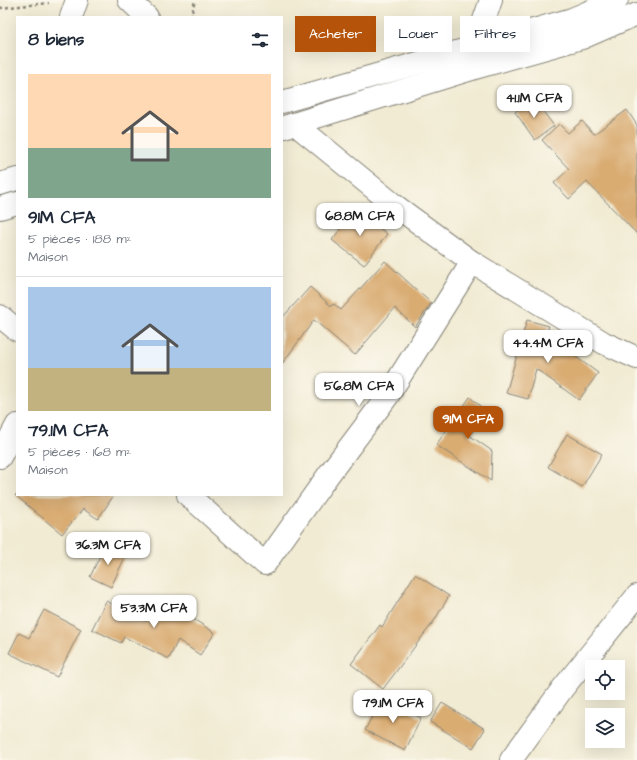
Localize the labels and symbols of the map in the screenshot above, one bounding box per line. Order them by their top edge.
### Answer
pin: 41.1M CFA [488,85,580,119]
pin: 68.8M CFA [314,203,406,237]
pin: 44.4M CFA [502,330,594,364]
pin: 56.8M CFA [313,373,405,407]
pin: 91M CFA [431,406,505,440]
pin: 36.3M CFA [62,532,154,566]
pin: 53.3M CFA [108,595,200,629]
pin: 79.1M CFA [347,690,439,724]

